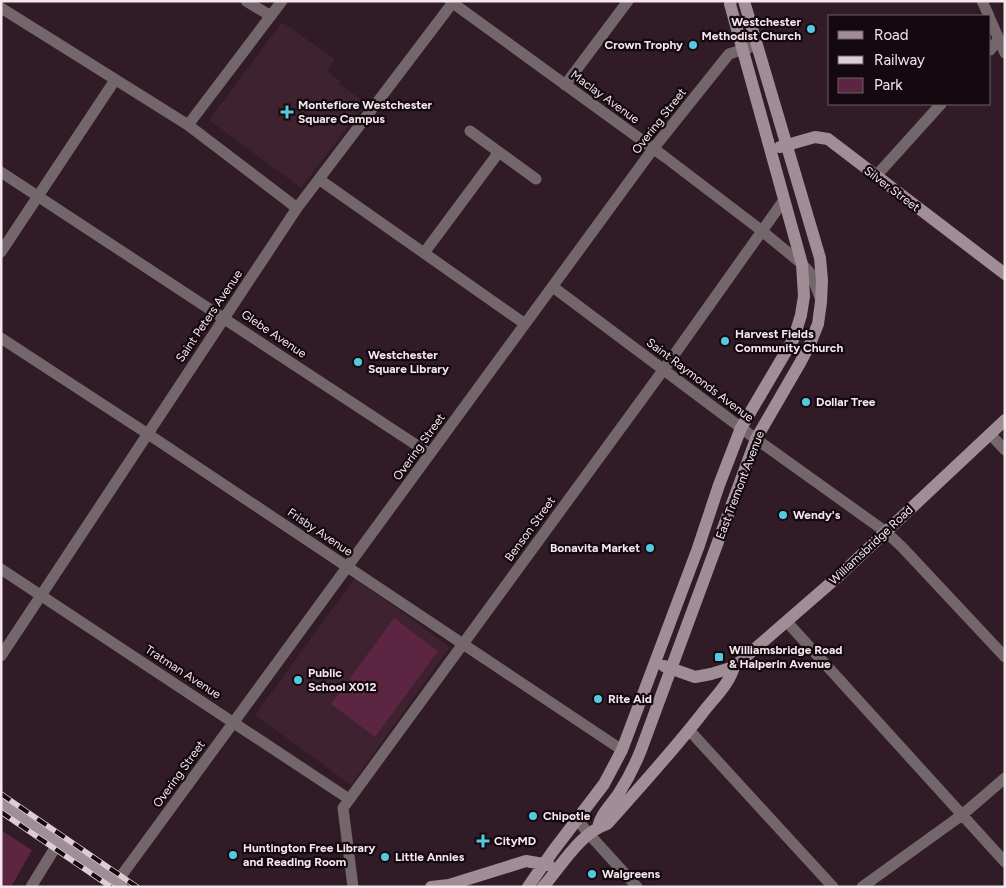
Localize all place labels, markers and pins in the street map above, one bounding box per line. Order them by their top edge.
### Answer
place label: Westchester Methodist Church [702,15,801,43]
marker: Westchester Methodist Church [805,23,817,35]
place label: Crown Trophy [604,38,683,52]
marker: Crown Trophy [687,39,699,51]
place label: Montefiore Westchester Square Campus [298,98,433,126]
marker: Montefiore Westchester Square Campus [280,105,294,119]
place label: Harvest Fields Community Church [735,327,843,355]
marker: Harvest Fields Community Church [719,335,731,347]
place label: Westchester Square Library [368,348,449,376]
marker: Westchester Square Library [352,356,364,368]
place label: Dollar Tree [816,395,876,409]
marker: Dollar Tree [800,396,812,408]
place label: Wendy's [793,508,841,522]
marker: Wendy's [777,509,789,521]
place label: Bonavita Market [550,541,640,555]
marker: Bonavita Market [644,542,656,554]
place label: Williamsbridge Road & Halperin Avenue [729,643,842,671]
marker: Williamsbridge Road & Halperin Avenue [713,651,725,663]
place label: Public School X012 [308,666,376,694]
marker: Public School X012 [292,674,304,686]
place label: Rite Aid [608,692,652,706]
marker: Rite Aid [592,693,604,705]
place label: Chipotle [543,809,591,823]
marker: Chipotle [527,810,539,822]
marker: CityMD [476,834,490,848]
place label: CityMD [494,834,536,848]
place label: Huntington Free Library and Reading Room [243,841,375,869]
marker: Huntington Free Library and Reading Room [227,849,239,861]
place label: Little Annies [395,850,465,864]
marker: Little Annies [379,851,391,863]
place label: Walgreens [602,867,661,881]
marker: Walgreens [586,868,598,880]

